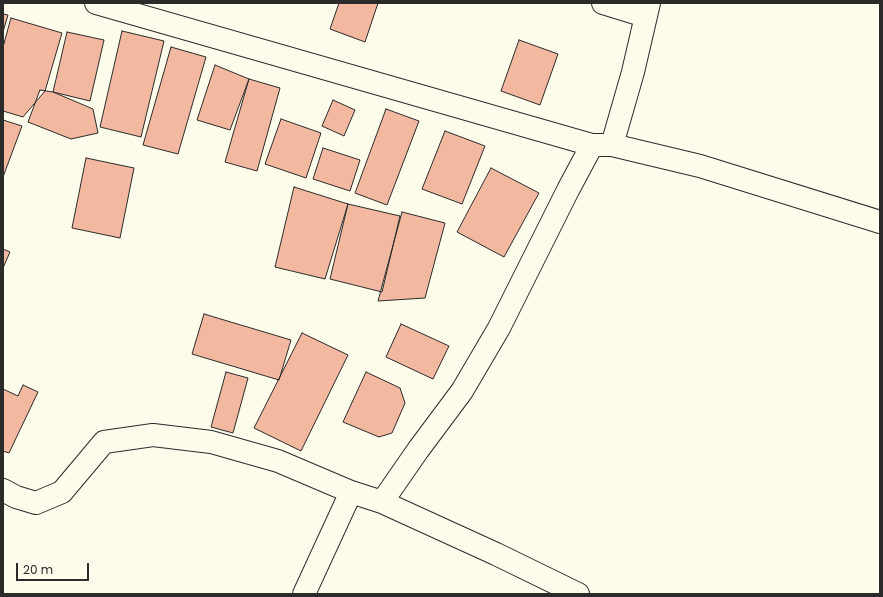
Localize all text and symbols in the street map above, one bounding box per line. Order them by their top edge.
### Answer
scale bar [18,555,91,581]
text: 20 m [23,561,53,578]

